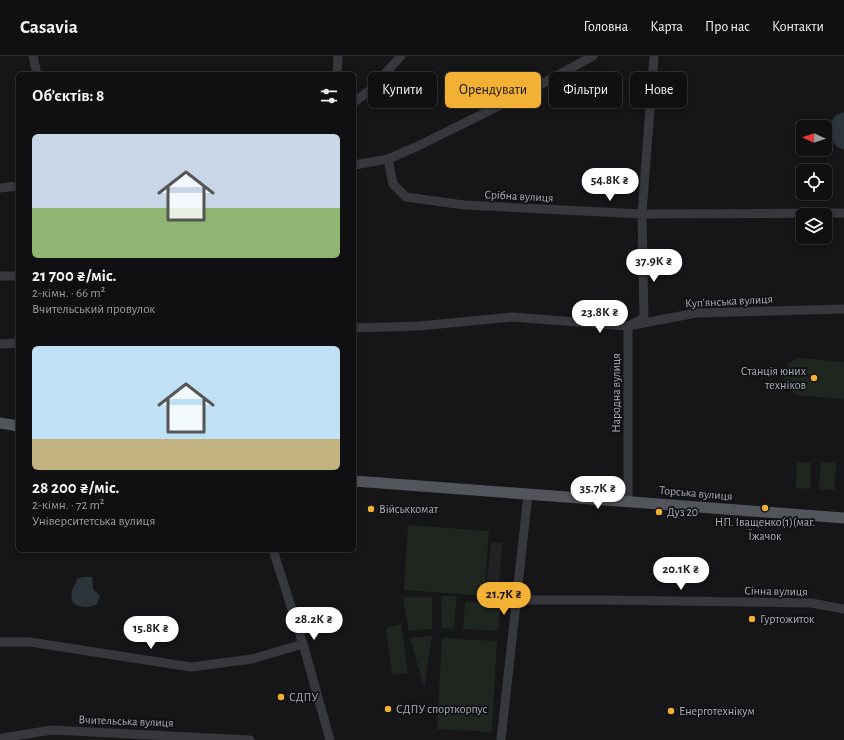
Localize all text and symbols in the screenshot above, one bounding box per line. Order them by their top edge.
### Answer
text: Casavia [20,18,78,37]
text: Головна [583,20,628,34]
text: Карта [650,20,683,34]
text: Про нас [705,20,750,34]
text: Контакти [772,20,824,34]
chip: Купити [368,72,437,108]
chip: Орендувати [445,72,541,108]
chip: Фільтри [549,72,622,108]
chip: Нове [630,72,687,108]
icon: filters [318,85,340,107]
text: Об’єктів: 8 [32,87,104,104]
north arrow [796,120,832,156]
map controls [796,120,832,244]
icon: home [150,160,222,232]
button: locate [796,164,832,200]
pin: 54.8K ₴ [573,168,647,202]
text: 54.8K ₴ [591,174,629,187]
street label: Срібна вулиця [484,188,554,205]
button: layers [796,208,832,244]
pin: 37.9K ₴ [617,249,691,283]
text: 37.9K ₴ [635,255,673,268]
text: 21 700 ₴/міс. [32,267,116,284]
text: 2-кімн. · 66 m² [32,287,105,300]
street label: Куп’янська вулиця [685,293,773,310]
pin: 23.8K ₴ [563,300,637,334]
text: Вчительський провулок [32,303,155,316]
text: 23.8K ₴ [581,306,619,319]
street label: Народна вулиця [610,353,623,433]
place label: Станцiя юних технiков [741,365,807,391]
icon: home [150,372,222,444]
marker: Станцiя юних технiков [809,373,819,383]
pin: 35.7K ₴ [561,476,635,510]
text: 28 200 ₴/міс. [32,479,119,496]
text: 35.7K ₴ [580,482,616,495]
street label: Торська вулиця [659,484,733,503]
text: 2-кімн. · 72 m² [32,499,104,512]
place label: Військкомат [379,503,439,515]
marker: НП. Іващенко(1)(маг. Їжачок [760,503,770,513]
marker: Військкомат [366,504,376,514]
place label: Дуз 20 [667,506,698,519]
marker: Дуз 20 [654,507,664,517]
text: Університетська вулиця [32,515,155,528]
place label: НП. Іващенко(1)(маг. Їжачок [715,516,815,542]
pin: 20.1K ₴ [644,557,718,591]
text: 20.1K ₴ [662,563,700,576]
pin: 21.7K ₴ [467,582,541,616]
street label: Сінна вулиця [744,584,808,599]
text: 21.7K ₴ [486,588,522,601]
pin: 28.2K ₴ [277,607,351,641]
text: 28.2K ₴ [295,613,333,626]
place label: Гуртожиток [760,613,815,626]
marker: Гуртожиток [747,614,757,624]
pin: 15.8K ₴ [114,616,188,650]
text: 15.8K ₴ [133,622,169,635]
place label: СДПУ [289,691,318,703]
marker: СДПУ [276,692,286,702]
place label: СДПУ спорткорпус [396,703,487,716]
marker: СДПУ спорткорпус [383,704,393,714]
place label: Енерготехнікум [679,705,755,718]
marker: Енерготехнікум [666,706,676,716]
street label: Вчительська вулиця [78,713,174,730]

